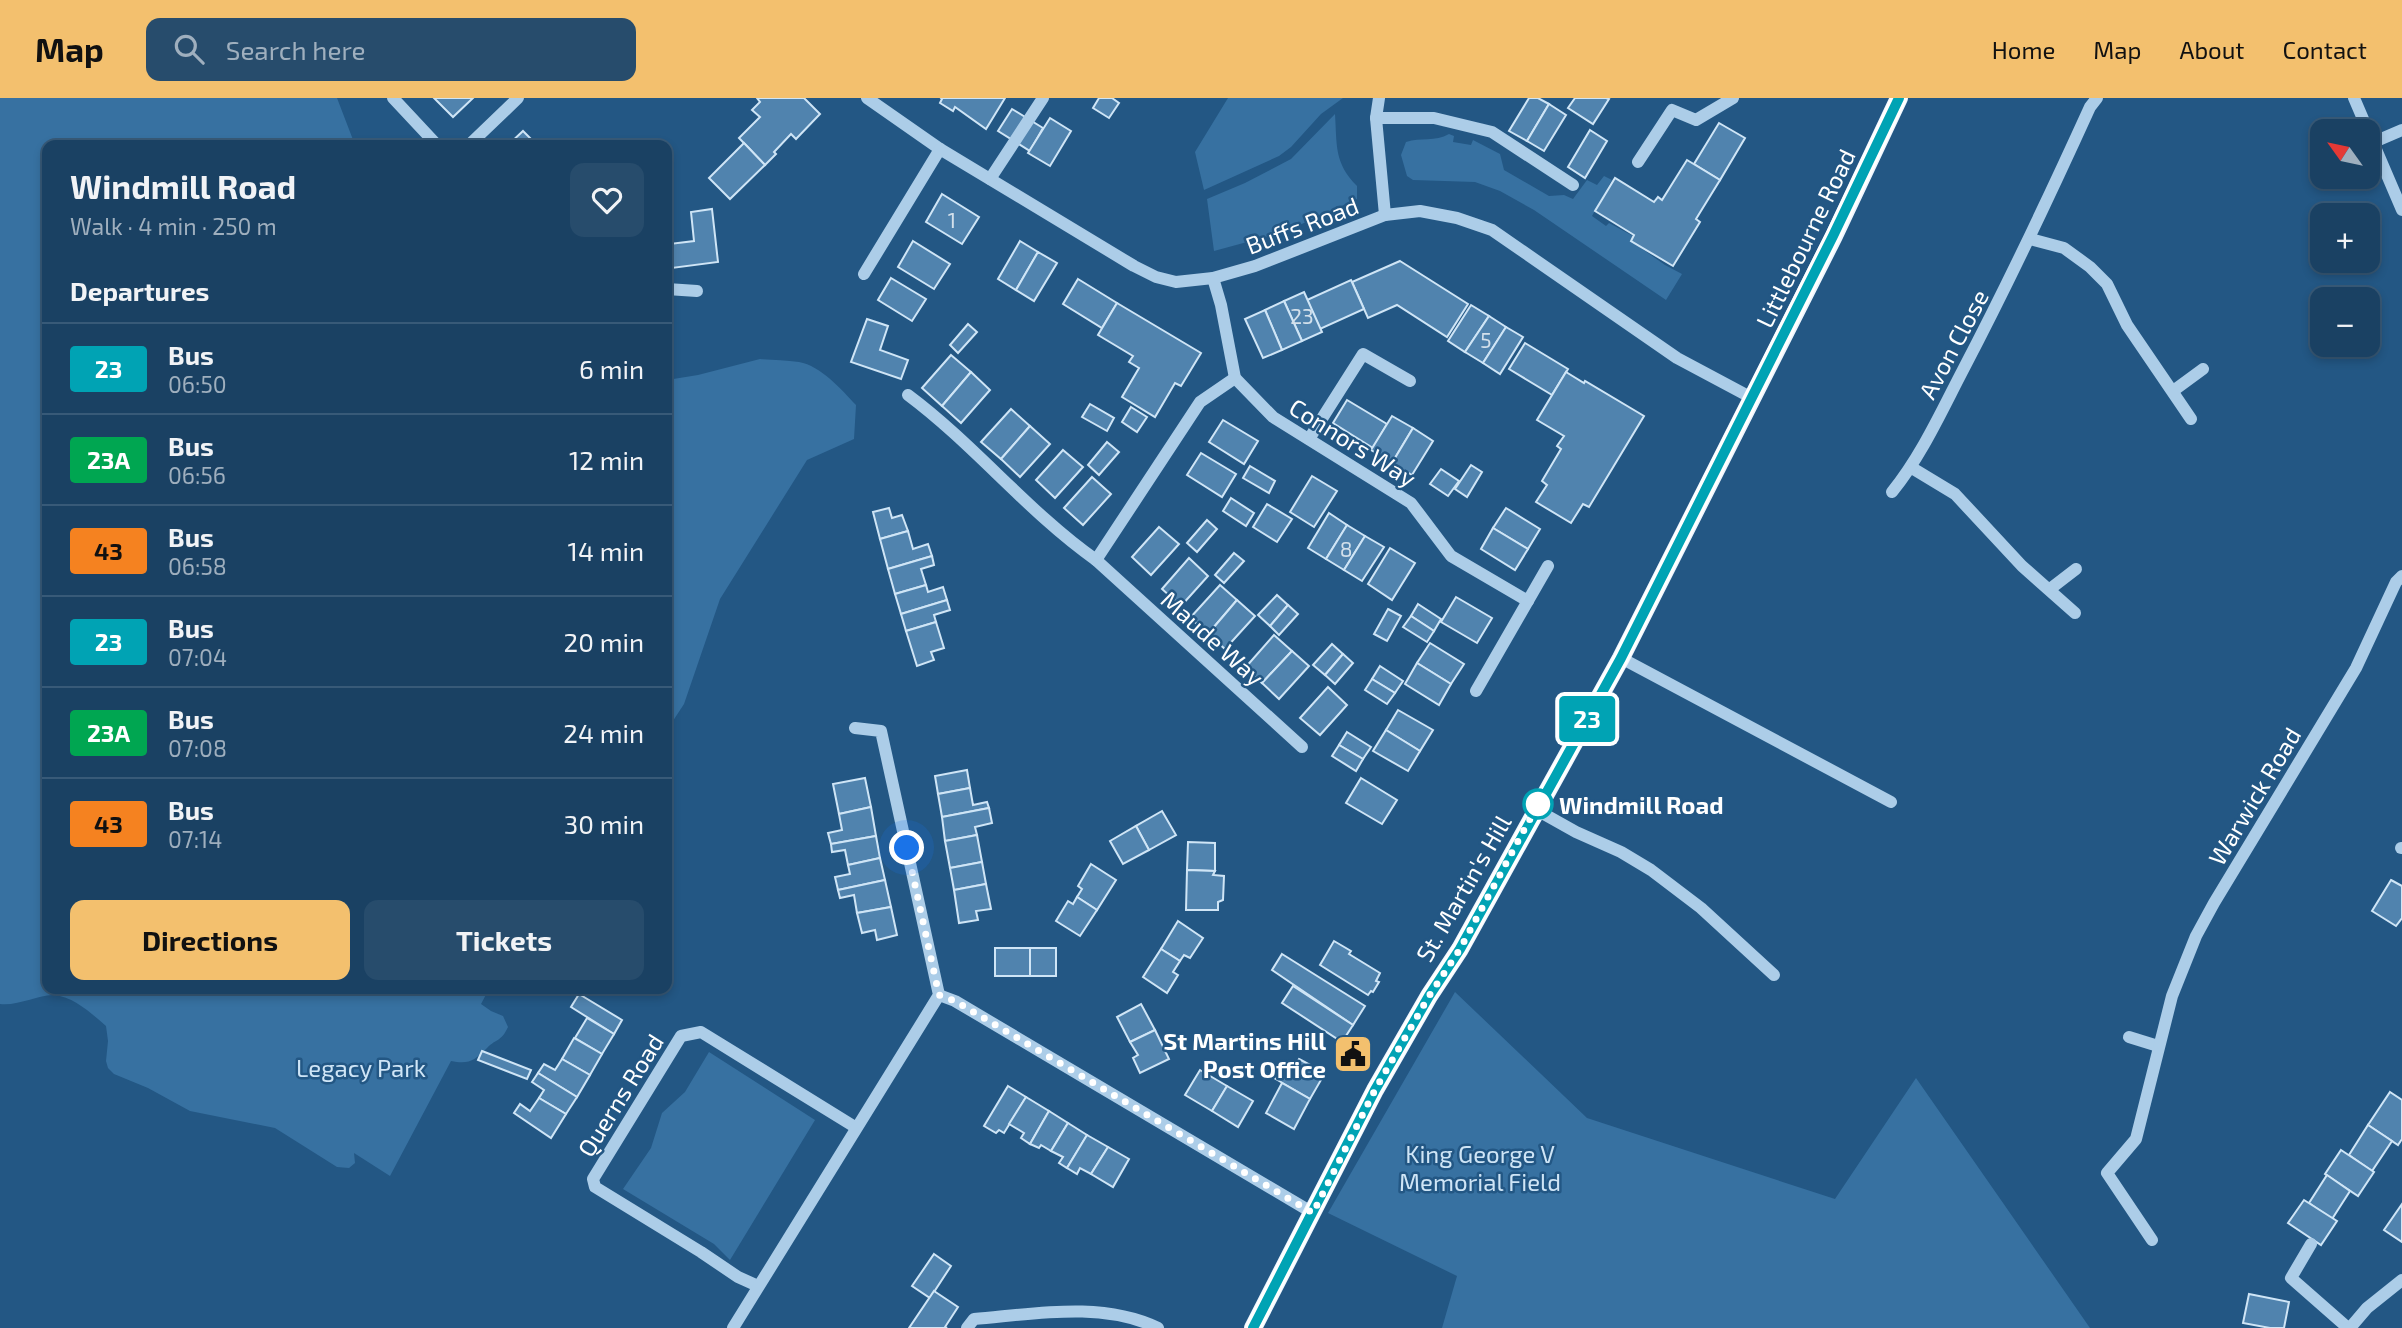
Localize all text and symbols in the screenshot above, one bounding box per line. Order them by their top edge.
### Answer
search box [146,18,636,81]
text: Map [35,29,104,69]
icon: search [170,30,208,68]
text: Search here [226,34,365,65]
text: Home [1992,35,2055,64]
text: Map [2093,35,2141,64]
text: About [2179,35,2245,64]
text: Contact [2283,35,2367,64]
north arrow [2310,119,2380,189]
map controls [2310,119,2380,357]
street label: Littlebourne Road [1749,144,1861,332]
button: heart [570,163,644,237]
text: Windmill Road [70,166,296,206]
street label: Buffs Road [1242,190,1362,260]
button: + [2310,203,2380,273]
house number: 1 [948,207,956,232]
text: Walk · 4 min · 250 m [70,212,277,240]
text: Departures [70,275,209,306]
street label: Avon Close [1912,284,1994,404]
button: − [2310,287,2380,357]
house number: 23 [1290,303,1314,328]
house number: 5 [1480,327,1492,352]
text: Bus [168,339,214,370]
text: 6 min [579,353,644,384]
text: 23 [95,354,122,383]
text: 06:50 [168,370,227,398]
street label: Connors Way [1284,392,1422,493]
text: Bus [168,430,214,461]
text: 12 min [569,444,644,475]
text: 23A [87,445,130,474]
text: 06:56 [168,461,226,489]
text: Bus [168,521,214,552]
text: 14 min [568,535,644,566]
text: 43 [94,536,123,565]
house number: 8 [1340,536,1352,561]
text: 06:58 [168,552,227,580]
street label: Maude Way [1156,584,1270,692]
text: Bus [168,612,214,643]
text: 20 min [564,626,644,657]
text: 23 [95,627,122,656]
text: 07:04 [168,643,227,671]
line badge: 23 [1556,696,1618,742]
text: Bus [168,703,214,734]
text: 23 [1573,704,1601,733]
text: 24 min [563,717,644,748]
text: 23A [87,718,130,747]
street label: Warwick Road [2202,722,2306,870]
text: 07:08 [168,734,227,762]
marker: Windmill Road [1523,789,1553,819]
place label: Windmill Road [1559,790,1724,819]
text: Bus [168,794,214,825]
text: 30 min [564,808,644,839]
text: 43 [94,809,123,838]
street label: St. Martin's Hill [1409,809,1517,967]
text: 07:14 [168,825,222,853]
your location [889,830,924,865]
button: Directions [70,900,350,980]
button: Tickets [364,900,644,980]
place label: St Martins Hill Post Office [1163,1026,1326,1083]
street label: Querns Road [571,1028,669,1162]
public building icon: St Martins Hill Post Office [1332,1033,1374,1075]
park label: Legacy Park [296,1053,426,1082]
park label: King George V Memorial Field [1399,1139,1561,1196]

